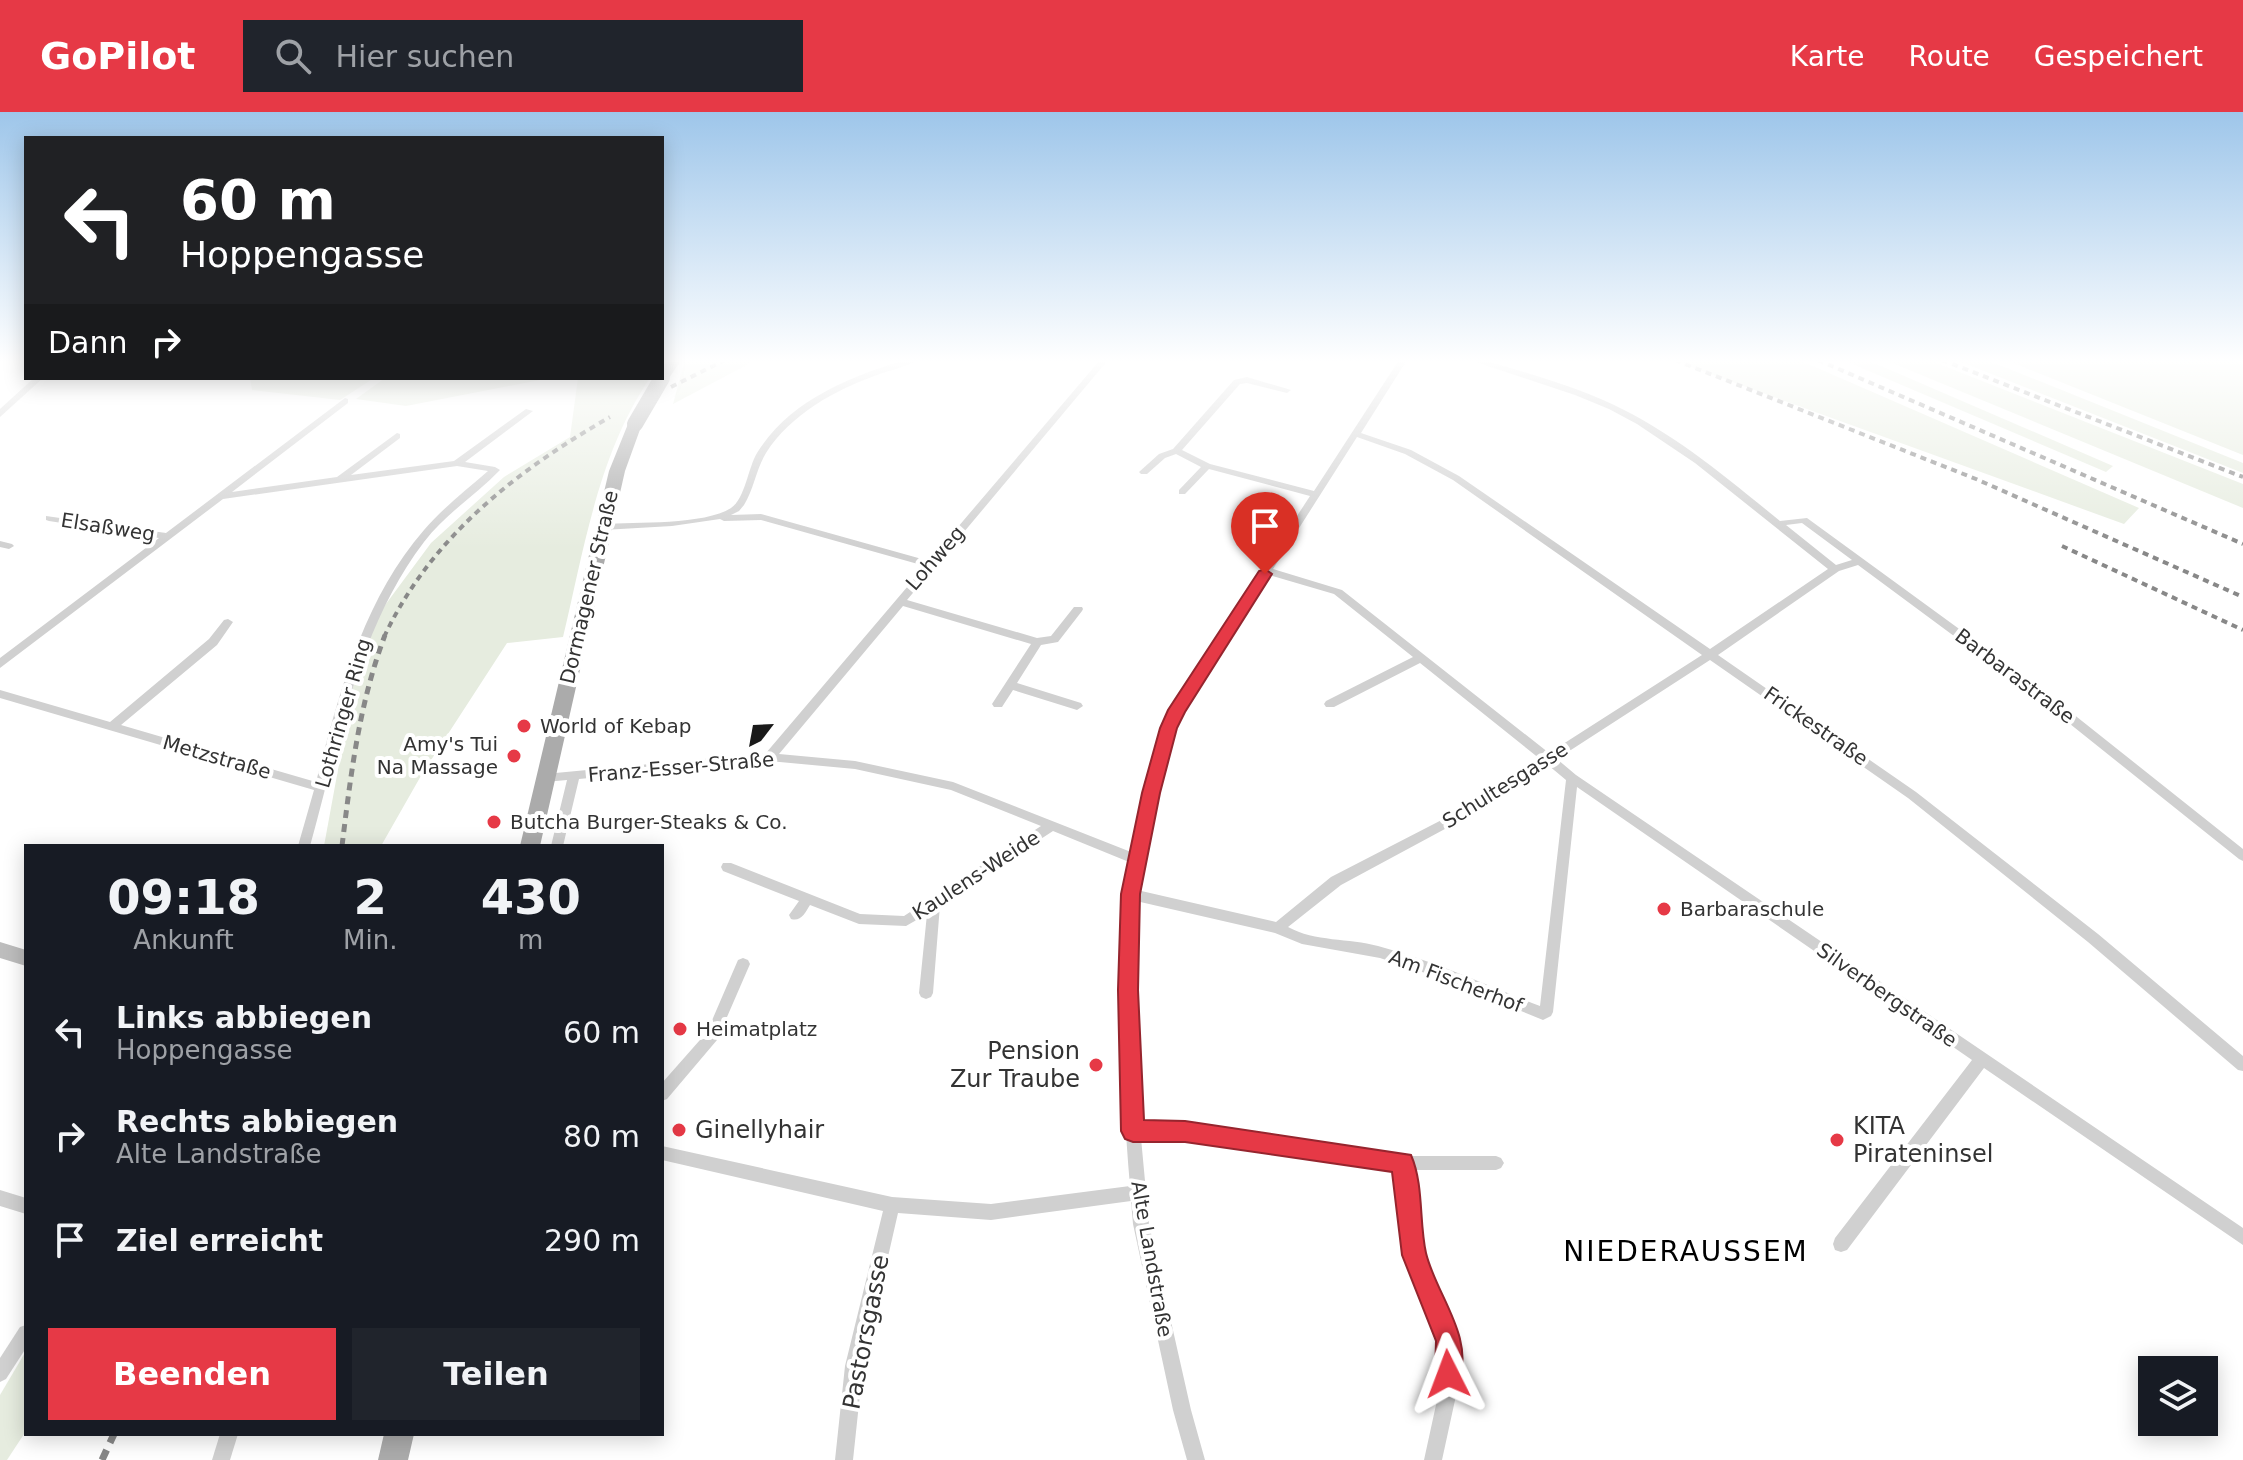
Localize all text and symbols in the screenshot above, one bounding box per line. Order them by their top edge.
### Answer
search box [243,20,803,92]
text: GoPilot [40,34,195,78]
icon: search [271,34,315,78]
text: Hier suchen [335,39,514,74]
text: Karte [1790,40,1865,73]
text: Route [1909,40,1990,73]
text: Gespeichert [2034,40,2203,73]
text: 60 m [180,167,336,232]
icon: left [48,168,152,272]
text: Hoppengasse [180,234,424,275]
icon: right [144,320,188,364]
text: Dann [48,325,128,360]
street label: Dormagener Straße [555,488,623,686]
pin [1231,492,1299,574]
icon: arrive [1243,504,1287,548]
street label: Elsaßweg [59,508,157,546]
street label: Lohweg [901,521,969,595]
street label: Barbarastraße [1951,623,2079,729]
street label: Lothringer Ring [310,635,376,791]
street label: Frickestraße [1759,681,1873,771]
place label: World of Kebap [540,714,691,738]
marker: World of Kebap [515,717,533,735]
street label: Metzstraße [160,730,274,784]
place label: Amy's Tui Na Massage [377,732,498,779]
street label: Schultesgasse [1438,737,1572,833]
marker: Amy's Tui Na Massage [505,747,523,765]
street label: Franz-Esser-Straße [587,747,775,787]
place label: Butcha Burger-Steaks & Co. [510,810,788,834]
marker: Butcha Burger-Steaks & Co. [485,813,503,831]
street label: Kaulens-Weide [908,825,1044,925]
text: 09:18 [107,869,260,925]
text: 2 [354,869,387,925]
text: 430 [481,869,581,925]
place label: Barbaraschule [1680,897,1824,921]
marker: Barbaraschule [1655,900,1673,918]
text: Ankunft [133,925,234,955]
text: Min. [343,925,397,955]
text: m [518,925,543,955]
street label: Silverbergstraße [1812,938,1962,1052]
street label: Am Fischerhof [1386,944,1527,1018]
text: Links abbiegen [116,1000,372,1035]
icon: left [48,1010,92,1054]
text: 60 m [563,1015,640,1050]
place label: Heimatplatz [696,1017,817,1041]
marker: Heimatplatz [671,1020,689,1038]
text: Hoppengasse [116,1035,292,1065]
place label: Pension Zur Traube [950,1037,1080,1093]
marker: Pension Zur Traube [1087,1056,1105,1074]
text: Rechts abbiegen [116,1104,398,1139]
place label: KITA Pirateninsel [1853,1112,1993,1168]
icon: right [48,1114,92,1158]
place label: Ginellyhair [695,1116,824,1144]
text: 80 m [563,1119,640,1154]
marker: Ginellyhair [670,1121,688,1139]
marker: KITA Pirateninsel [1828,1131,1846,1149]
text: Alte Landstraße [116,1139,322,1169]
street label: Alte Landstraße [1126,1179,1178,1339]
icon: arrive [48,1218,92,1262]
text: Ziel erreicht [116,1223,323,1258]
text: 290 m [544,1223,640,1258]
district label: NIEDERAUSSEM [1563,1235,1809,1268]
street label: Pastorsgasse [837,1252,895,1412]
button: Beenden [48,1328,336,1420]
button: Teilen [352,1328,640,1420]
position arrow [1406,1332,1490,1416]
map controls [2138,1356,2218,1436]
button: layers [2138,1356,2218,1436]

